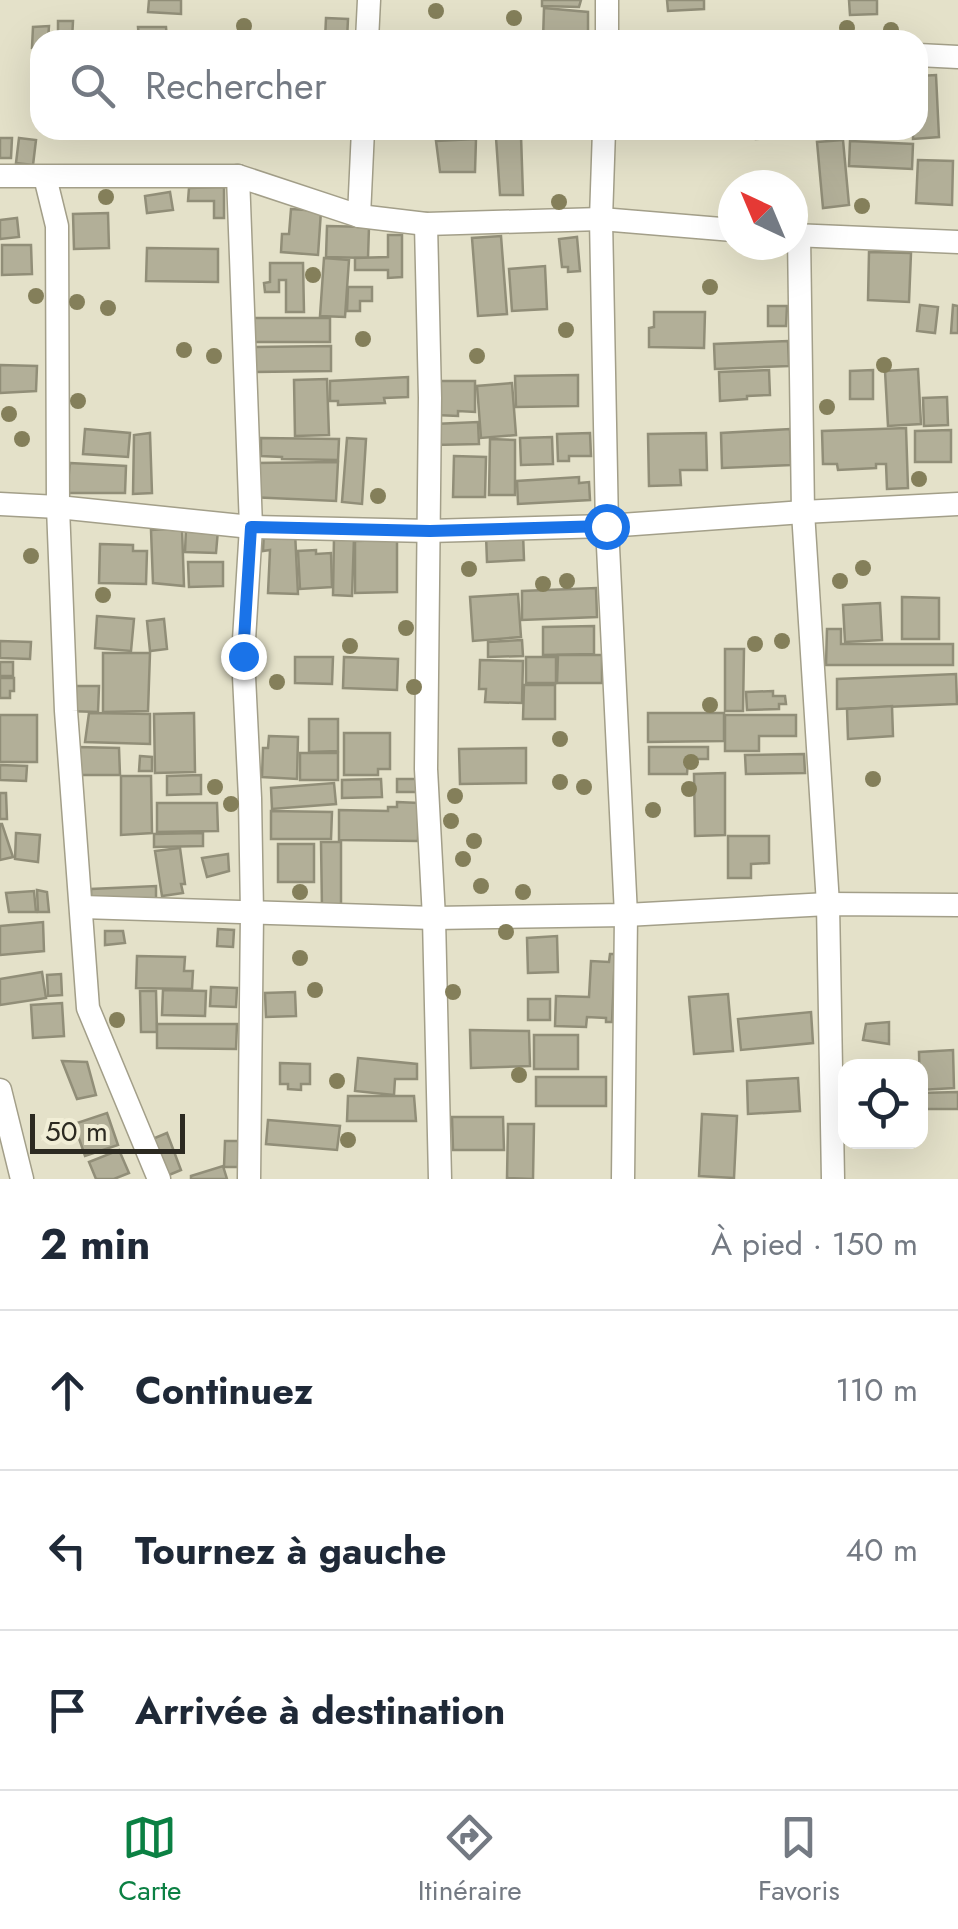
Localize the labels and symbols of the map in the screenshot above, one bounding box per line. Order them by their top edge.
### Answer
north arrow [718,170,808,260]
route start [584,504,630,550]
route end [221,634,267,680]
scale bar [30,1109,185,1154]

